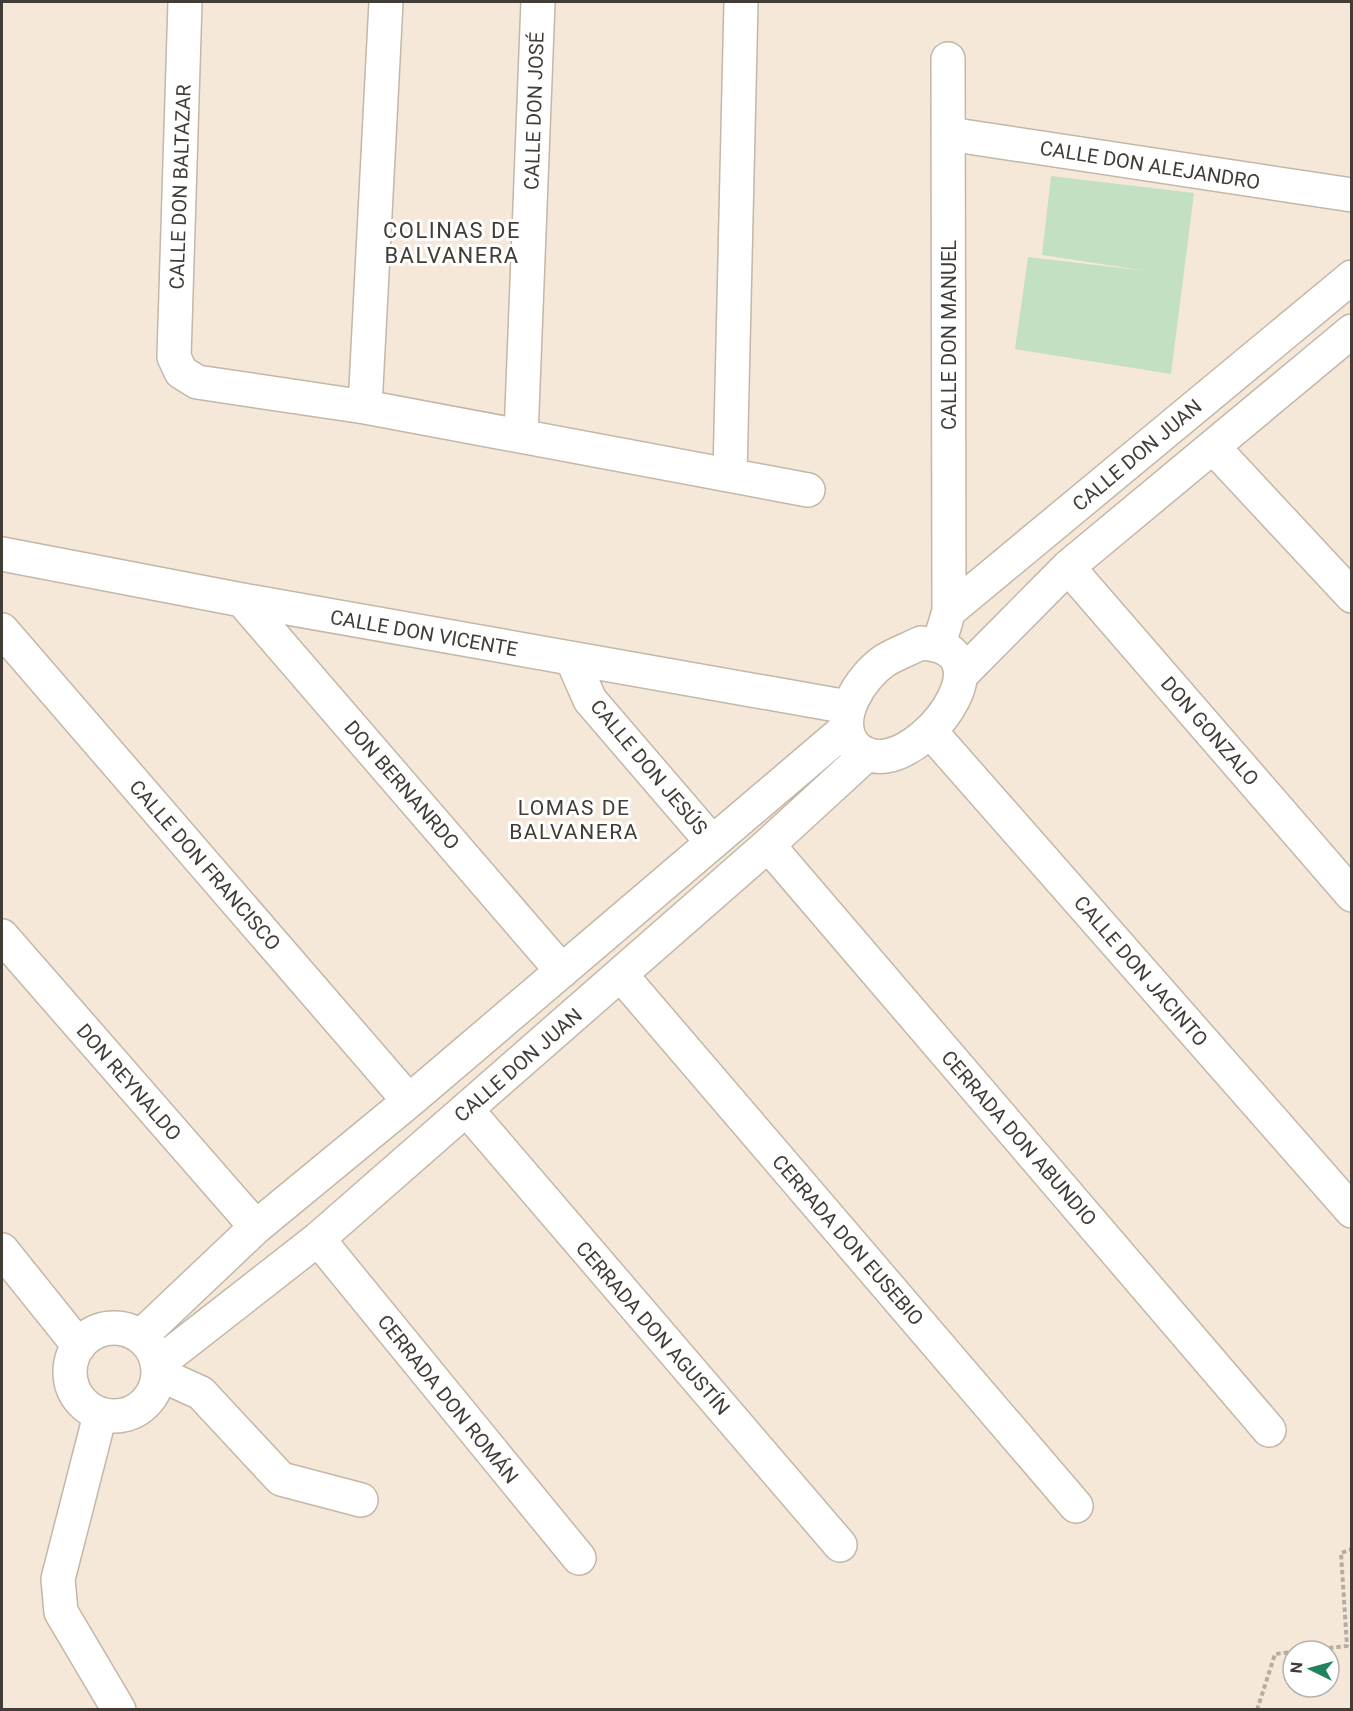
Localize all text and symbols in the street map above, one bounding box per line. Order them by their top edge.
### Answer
street label: CALLE DON JOSÉ [519,32,549,190]
street label: CALLE DON BALTAZAR [164,84,196,290]
street label: CALLE DON ALEJANDRO [1038,136,1262,194]
district label: COLINAS DE BALVANERA [383,218,521,268]
street label: CALLE DON MANUEL [937,240,961,430]
street label: CALLE DON JUAN [1068,394,1206,516]
street label: CALLE DON VICENTE [328,605,520,661]
street label: DON GONZALO [1156,671,1264,791]
street label: CALLE DON JESÚS [585,694,713,840]
street label: DON BERNANRDO [339,716,465,854]
street label: CALLE DON FRANCISCO [124,775,286,955]
district label: LOMAS DE BALVANERA [509,796,639,844]
street label: CALLE DON JACINTO [1069,891,1213,1051]
street label: CALLE DON JUAN [449,1003,587,1127]
street label: DON REYNALDO [72,1019,186,1145]
street label: CERRADA DON ABUNDIO [936,1046,1102,1230]
street label: CERRADA DON EUSEBIO [767,1150,929,1330]
street label: CERRADA DON AGUSTÍN [571,1236,735,1420]
street label: CERRADA DON ROMÁN [373,1310,523,1488]
north arrow [1281,1639,1341,1699]
text: N [1287,1661,1307,1674]

